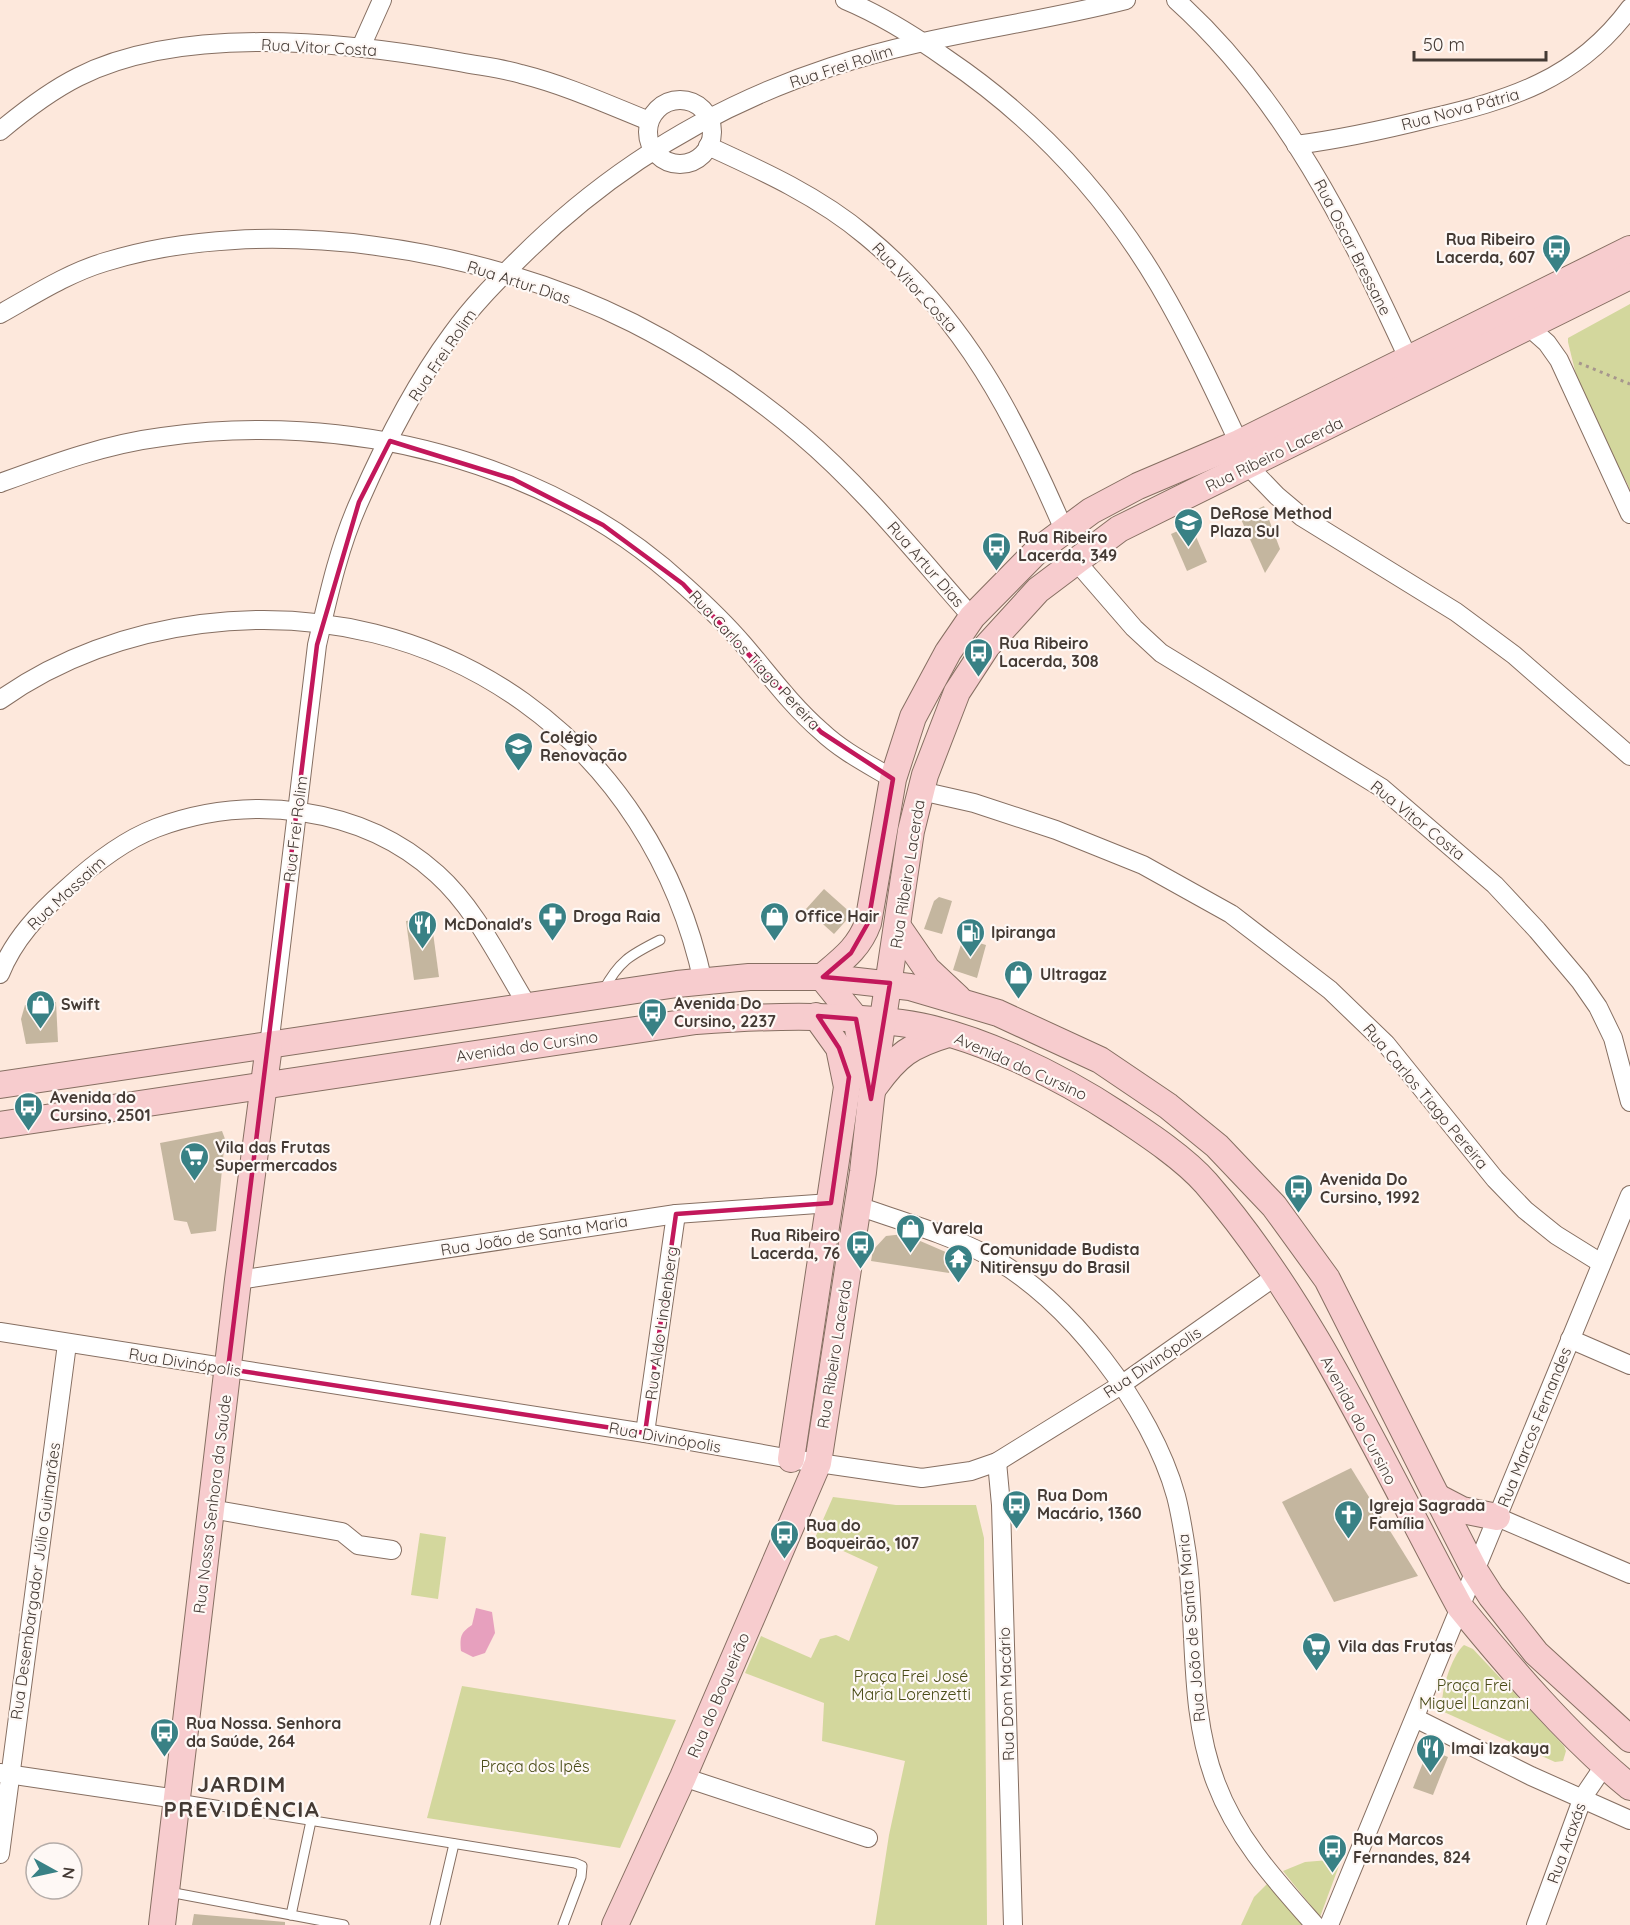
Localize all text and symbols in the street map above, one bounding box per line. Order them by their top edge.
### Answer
scale bar [1414,24,1546,62]
text: 50 m [1423,33,1465,56]
street label: Rua Vitor Costa [261,34,377,60]
street label: Rua Frei Rolim [787,40,895,92]
street label: Rua Nova Pátria [1399,84,1521,134]
street label: Rua Oscar Bressane [1310,175,1396,319]
place label: Rua Ribeiro Lacerda, 607 [1436,229,1535,267]
bus stop icon: Rua Ribeiro Lacerda, 607 [1540,232,1572,274]
street label: Rua Vitor Costa [868,238,962,336]
street label: Rua Artur Dias [465,256,573,308]
street label: Rua Frei Rolim [404,305,480,405]
street label: Rua Ribeiro Lacerda [1202,412,1346,496]
place label: DeRose Method Plaza Sul [1210,503,1332,541]
school or university icon: DeRose Method Plaza Sul [1173,506,1205,548]
street label: Rua Artur Dias [883,517,969,611]
place label: Rua Ribeiro Lacerda, 349 [1018,527,1117,565]
bus stop icon: Rua Ribeiro Lacerda, 349 [981,530,1013,572]
street label: Rua Carlos Tiago Pereira [685,586,825,734]
place label: Rua Ribeiro Lacerda, 308 [999,633,1099,671]
bus stop icon: Rua Ribeiro Lacerda, 308 [962,636,994,678]
place label: Colégio Renovação [540,727,627,765]
school or university icon: Colégio Renovação [503,730,535,772]
street label: Rua Frei Rolim [279,775,311,883]
street label: Rua Vitor Costa [1367,776,1469,864]
street label: Rua Ribeiro Lacerda [885,798,929,950]
street label: Rua Massaim [23,852,109,934]
pharmacy icon: Droga Raia [536,900,568,942]
shop icon: Office Hair [758,900,790,942]
place label: Droga Raia [573,906,661,926]
place label: Office Hair [795,906,879,926]
restaurant icon: McDonald's [407,908,439,950]
place label: McDonald's [444,914,532,934]
fuel station icon: Ipiranga [954,916,986,958]
place label: Ipiranga [991,922,1056,942]
shop icon: Ultragaz [1003,958,1035,1000]
place label: Ultragaz [1040,964,1107,984]
shop icon: Swift [24,988,56,1030]
place label: Avenida Do Cursino, 2237 [674,993,776,1031]
place label: Swift [61,994,100,1014]
bus stop icon: Avenida Do Cursino, 2237 [637,996,669,1038]
street label: Rua Carlos Tiago Pereira [1359,1019,1493,1173]
street label: Avenida do Cursino [455,1026,599,1066]
street label: Avenida do Cursino [952,1028,1090,1104]
place label: Avenida do Cursino, 2501 [50,1087,151,1125]
bus stop icon: Avenida do Cursino, 2501 [13,1090,45,1132]
place label: Vila das Frutas Supermercados [215,1137,338,1175]
supermarket icon: Vila das Frutas Supermercados [178,1140,210,1182]
place label: Avenida Do Cursino, 1992 [1320,1169,1420,1207]
bus stop icon: Avenida Do Cursino, 1992 [1283,1172,1315,1214]
street label: Rua João de Santa Maria [439,1210,629,1260]
shop icon: Varela [895,1212,927,1254]
place label: Varela [932,1218,983,1238]
place label: Rua Ribeiro Lacerda, 76 [750,1225,840,1263]
bus stop icon: Rua Ribeiro Lacerda, 76 [845,1228,877,1270]
place label: Comunidade Budista Nitirensyu do Brasil [980,1239,1140,1277]
temple icon: Comunidade Budista Nitirensyu do Brasil [943,1242,975,1284]
street label: Rua Aldo Lindenberg [640,1245,682,1401]
street label: Rua Ribeiro Lacerda [812,1278,856,1430]
street label: Rua Divinópolis [1099,1322,1205,1402]
street label: Rua Divinópolis [127,1343,243,1381]
street label: Rua Marcos Fernandes [1493,1344,1575,1510]
street label: Avenida do Cursino [1317,1352,1401,1488]
street label: Rua Nossa Senhora da Saúde [189,1393,235,1615]
street label: Rua Divinópolis [607,1417,723,1457]
street label: Rua Desembargador Júlio Guimarães [6,1441,64,1721]
place label: Rua Dom Macário, 1360 [1037,1485,1142,1523]
bus stop icon: Rua Dom Macário, 1360 [1000,1488,1032,1530]
place label: Igreja Sagrada Família [1369,1495,1485,1533]
church icon: Igreja Sagrada Família [1332,1498,1364,1540]
place label: Rua do Boqueirão, 107 [806,1515,919,1553]
bus stop icon: Rua do Boqueirão, 107 [769,1518,801,1560]
street label: Rua João de Santa Maria [1173,1533,1209,1723]
street label: Rua Dom Macário [994,1627,1018,1761]
street label: Rua do Boqueirão [683,1629,753,1761]
supermarket icon: Vila das Frutas [1301,1630,1333,1672]
place label: Vila das Frutas [1338,1636,1454,1656]
park label: Praça Frei José Maria Lorenzetti [851,1666,971,1704]
park label: Praça Frei Miguel Lanzani [1419,1675,1529,1713]
place label: Rua Nossa. Senhora da Saúde, 264 [186,1713,341,1751]
bus stop icon: Rua Nossa. Senhora da Saúde, 264 [149,1716,181,1758]
restaurant icon: Imai Izakaya [1414,1732,1446,1774]
place label: Imai Izakaya [1451,1738,1549,1758]
park label: Praça dos Ipês [480,1756,590,1776]
district label: JARDIM PREVIDÊNCIA [164,1770,320,1823]
street label: Rua Araxás [1542,1800,1590,1886]
place label: Rua Marcos Fernandes, 824 [1353,1829,1471,1867]
bus stop icon: Rua Marcos Fernandes, 824 [1316,1832,1348,1874]
north arrow [24,1841,84,1901]
text: N [58,1866,80,1880]

